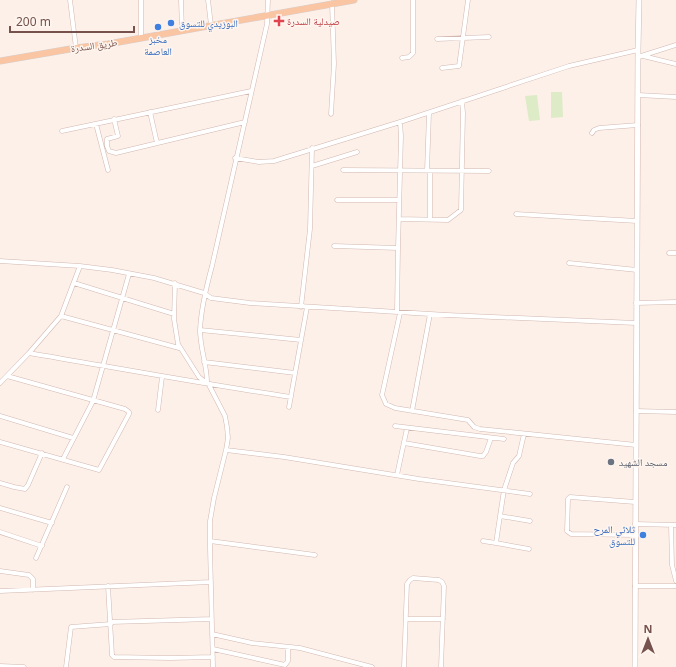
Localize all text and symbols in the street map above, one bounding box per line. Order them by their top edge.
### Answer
scale bar [10,8,134,34]
text: 200 m [16,13,51,30]
place label: صيدلية السدرة [287,14,340,28]
place label: البوزيدي للتسوق [179,16,238,32]
marker: صيدلية السدرة [274,16,284,26]
marker: البوزيدي للتسوق [166,18,176,28]
marker: مخبز العاصمة [153,22,163,32]
place label: مخبز العاصمة [144,32,172,58]
street label: طريق السدرة [70,35,119,55]
place label: مسجد الشهيد [619,455,668,469]
marker: مسجد الشهيد [606,457,616,467]
place label: ثلاثي المرح للتسوق [594,522,635,548]
marker: ثلاثي المرح للتسوق [638,530,648,540]
north arrow [628,619,668,659]
text: N [644,621,652,636]

